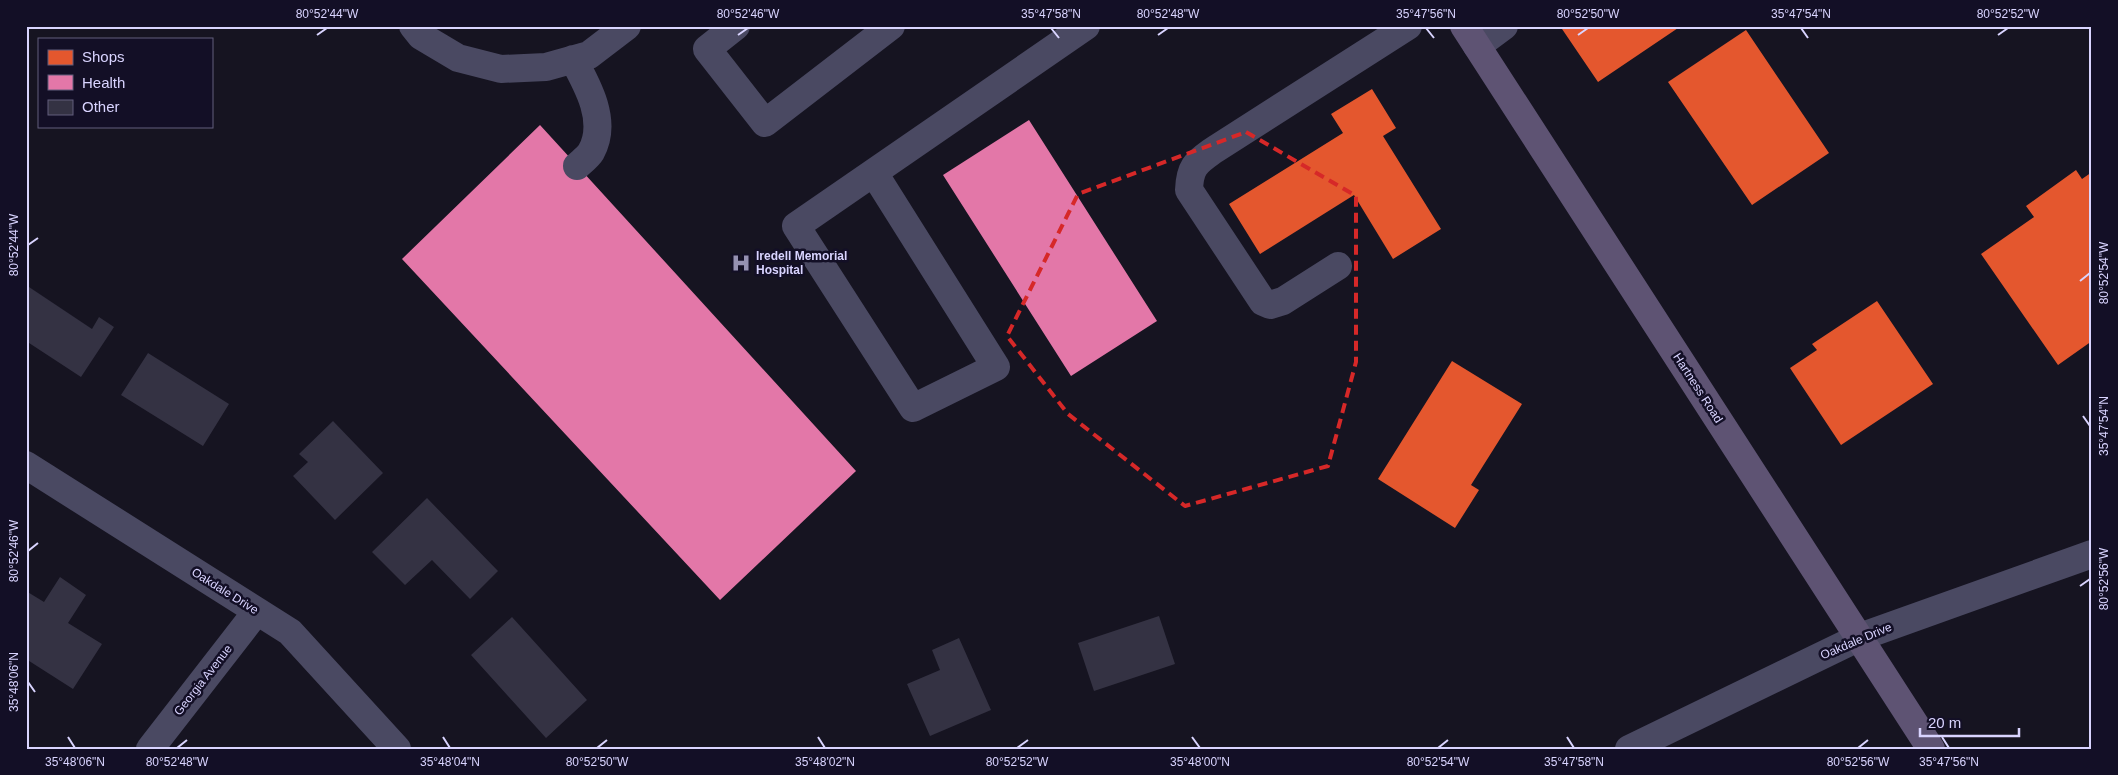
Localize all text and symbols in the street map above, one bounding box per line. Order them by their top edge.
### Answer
text: 80°52'44"W [296,7,359,21]
text: 80°52'46"W [717,7,780,21]
text: 35°47'58"N [1021,7,1081,21]
text: 80°52'48"W [1137,7,1200,21]
text: 35°47'56"N [1396,7,1456,21]
text: 80°52'50"W [1557,7,1620,21]
text: 35°47'54"N [1771,7,1831,21]
text: 80°52'52"W [1977,7,2040,21]
legend [38,38,212,128]
text: Shops [82,48,125,65]
text: Health [82,74,125,91]
text: Other [82,98,120,115]
text: 80°52'44"W [7,213,21,276]
text: 80°52'54"W [2097,241,2111,304]
place label: Iredell Memorial Hospital [756,249,847,277]
hospital icon: Iredell Memorial Hospital [730,252,752,274]
street label: Hartness Road [1670,351,1726,425]
text: 35°47'54"N [2097,396,2111,456]
text: 80°52'46"W [7,519,21,582]
text: 80°52'56"W [2097,547,2111,610]
street label: Oakdale Drive [189,565,261,617]
street label: Oakdale Drive [1818,620,1894,662]
street label: Georgia Avenue [171,642,235,718]
text: 35°48'06"N [7,652,21,712]
scale bar [1920,705,2019,737]
text: 20 m [1928,714,1961,731]
text: 35°48'06"N [45,755,105,769]
text: 80°52'48"W [146,755,209,769]
text: 35°48'04"N [420,755,480,769]
text: 80°52'50"W [566,755,629,769]
text: 35°48'02"N [795,755,855,769]
text: 80°52'52"W [986,755,1049,769]
text: 35°48'00"N [1170,755,1230,769]
text: 80°52'54"W [1407,755,1470,769]
text: 35°47'58"N [1544,755,1604,769]
text: 80°52'56"W [1827,755,1890,769]
text: 35°47'56"N [1919,755,1979,769]

